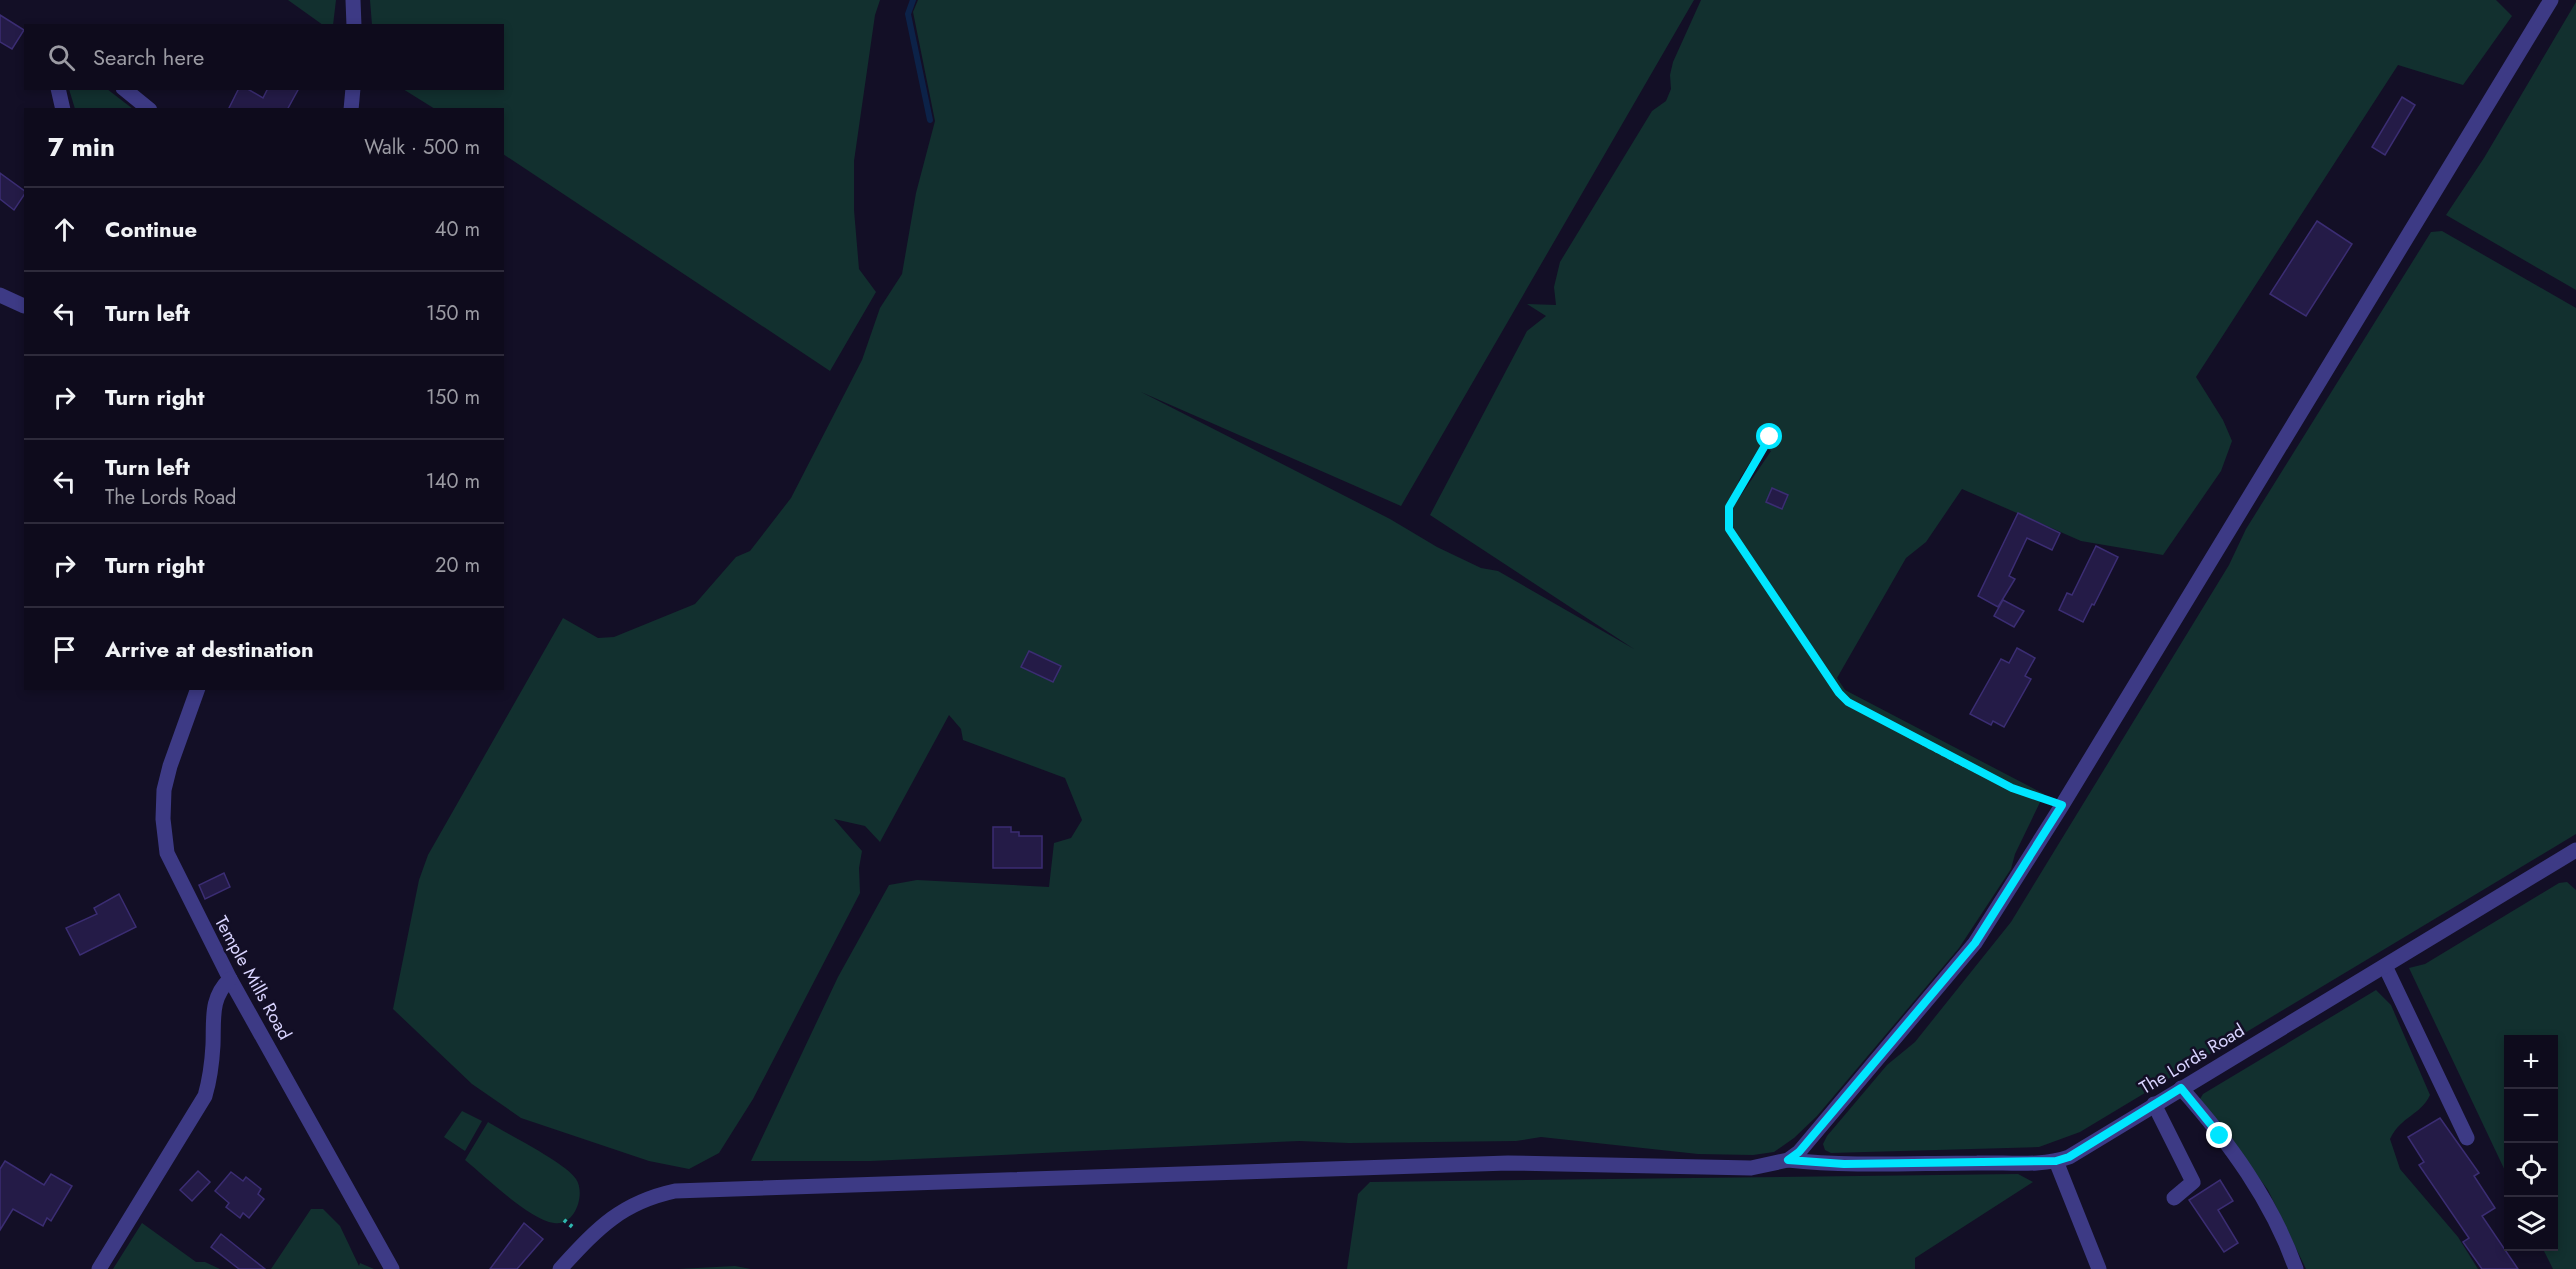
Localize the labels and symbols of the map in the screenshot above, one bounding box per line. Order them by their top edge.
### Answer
route start [1756,423,1782,449]
street label: Temple Mills Road [208,911,298,1045]
street label: The Lords Road [2135,1017,2249,1101]
route end [2206,1122,2232,1148]

